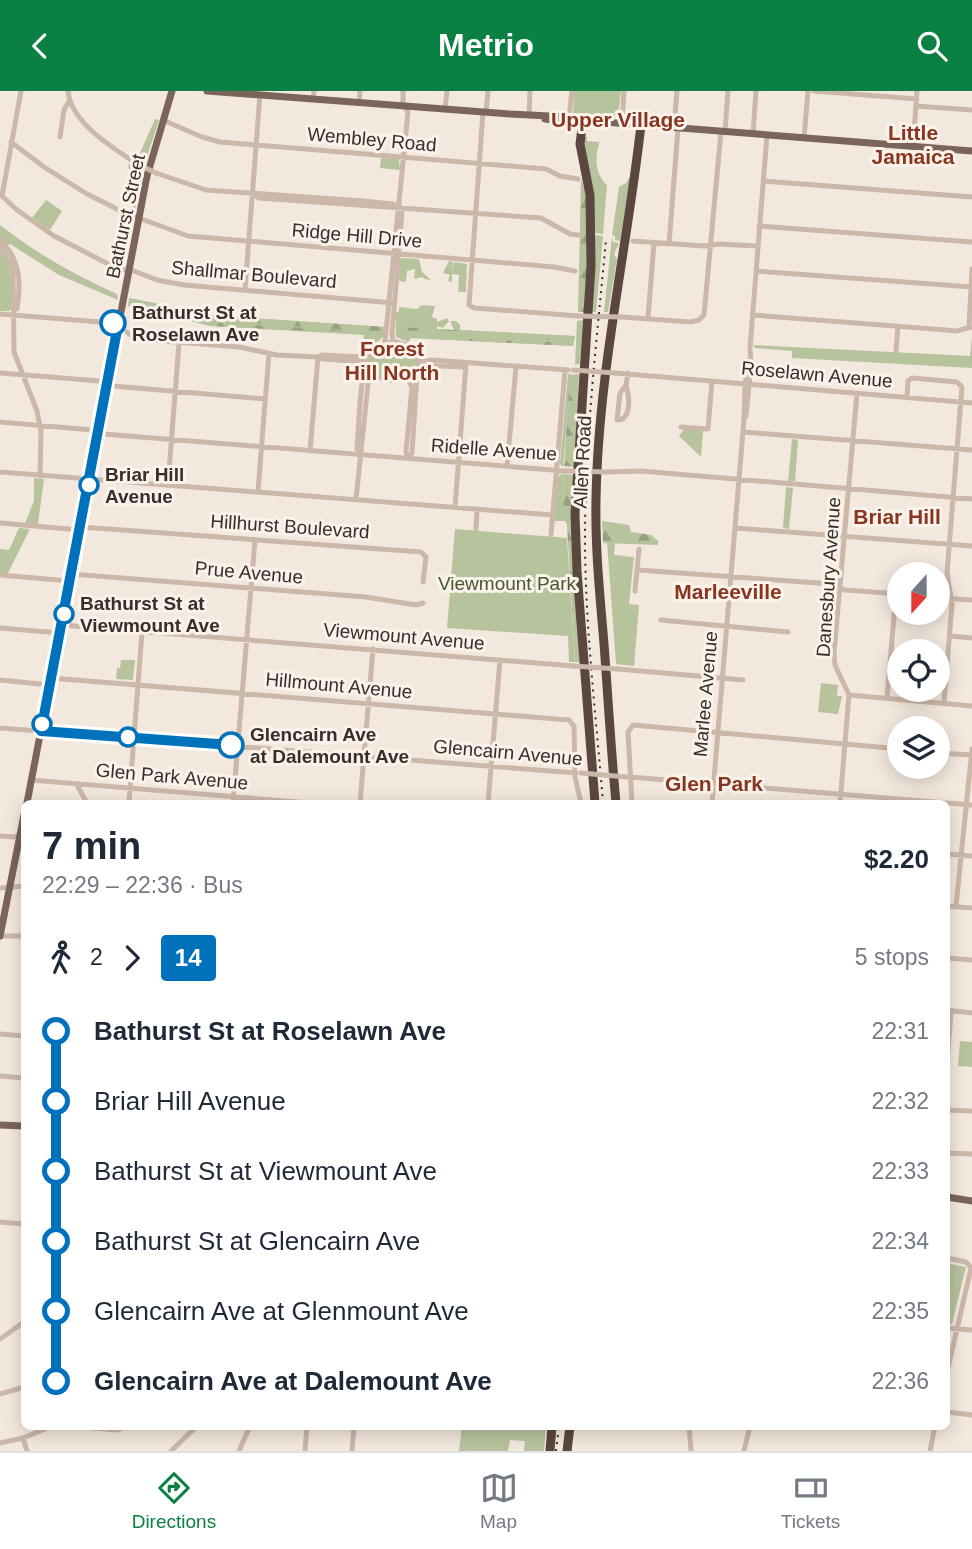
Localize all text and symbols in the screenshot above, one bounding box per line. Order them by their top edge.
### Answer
icon: back [21,27,59,65]
text: Metrio [438,27,534,63]
icon: search [913,27,951,65]
district label: Upper Village [551,108,685,131]
district label: Little Jamaica [872,121,955,168]
street label: Wembley Road [307,123,437,156]
street label: Bathurst Street [102,151,149,280]
street label: Ridge Hill Drive [291,219,423,252]
street label: Shallmar Boulevard [170,257,337,292]
place label: Bathurst St at Roselawn Ave [132,302,259,345]
marker: Bathurst St at Roselawn Ave [100,310,126,336]
district label: Forest Hill North [345,337,439,384]
street label: Roselawn Avenue [740,357,893,392]
street label: Allen Road [570,415,595,509]
street label: Ridelle Avenue [430,435,558,464]
place label: Briar Hill Avenue [105,464,184,507]
marker: Briar Hill Avenue [79,475,99,495]
street label: Danesbury Avenue [812,496,845,658]
district label: Briar Hill [853,505,941,528]
street label: Hillhurst Boulevard [210,510,370,543]
street label: Prue Avenue [194,557,304,588]
north arrow [887,562,950,625]
map controls [887,562,950,779]
park label: Viewmount Park [438,573,576,594]
district label: Marleeville [674,580,782,603]
place label: Bathurst St at Viewmount Ave [80,593,220,636]
marker: Bathurst St at Viewmount Ave [54,604,74,624]
street label: Viewmount Avenue [322,619,486,654]
street label: Marlee Avenue [690,630,721,758]
button: locate [887,639,950,702]
street label: Hillmount Avenue [265,669,413,702]
unlabelled marker [32,714,52,734]
button: layers [887,716,950,779]
place label: Glencairn Ave at Dalemount Ave [250,724,409,767]
unlabelled marker [118,727,138,747]
marker: Glencairn Ave at Dalemount Ave [218,732,244,758]
street label: Glencairn Avenue [432,736,583,769]
street label: Glen Park Avenue [95,759,249,794]
district label: Glen Park [665,772,763,795]
text: 7 min [42,825,141,867]
text: $2.20 [864,844,929,874]
text: 22:29 – 22:36 · Bus [42,872,243,898]
icon: walk [42,939,80,977]
icon: forward [113,939,151,977]
text: 2 [90,944,103,970]
text: 14 [175,944,202,971]
text: 5 stops [855,944,929,970]
text: Bathurst St at Roselawn Ave [94,1016,446,1046]
text: 22:31 [871,1018,929,1044]
text: Briar Hill Avenue [94,1086,286,1116]
text: 22:32 [871,1088,929,1114]
text: Bathurst St at Viewmount Ave [94,1156,437,1186]
text: 22:33 [871,1158,929,1184]
text: Bathurst St at Glencairn Ave [94,1226,420,1256]
text: 22:34 [871,1228,929,1254]
text: Glencairn Ave at Glenmount Ave [94,1296,469,1326]
text: 22:35 [871,1298,929,1324]
text: Glencairn Ave at Dalemount Ave [94,1366,492,1396]
text: 22:36 [871,1368,929,1394]
tab: Directions [132,1469,216,1533]
tab: Map [480,1469,518,1533]
tab: Tickets [781,1469,840,1533]

